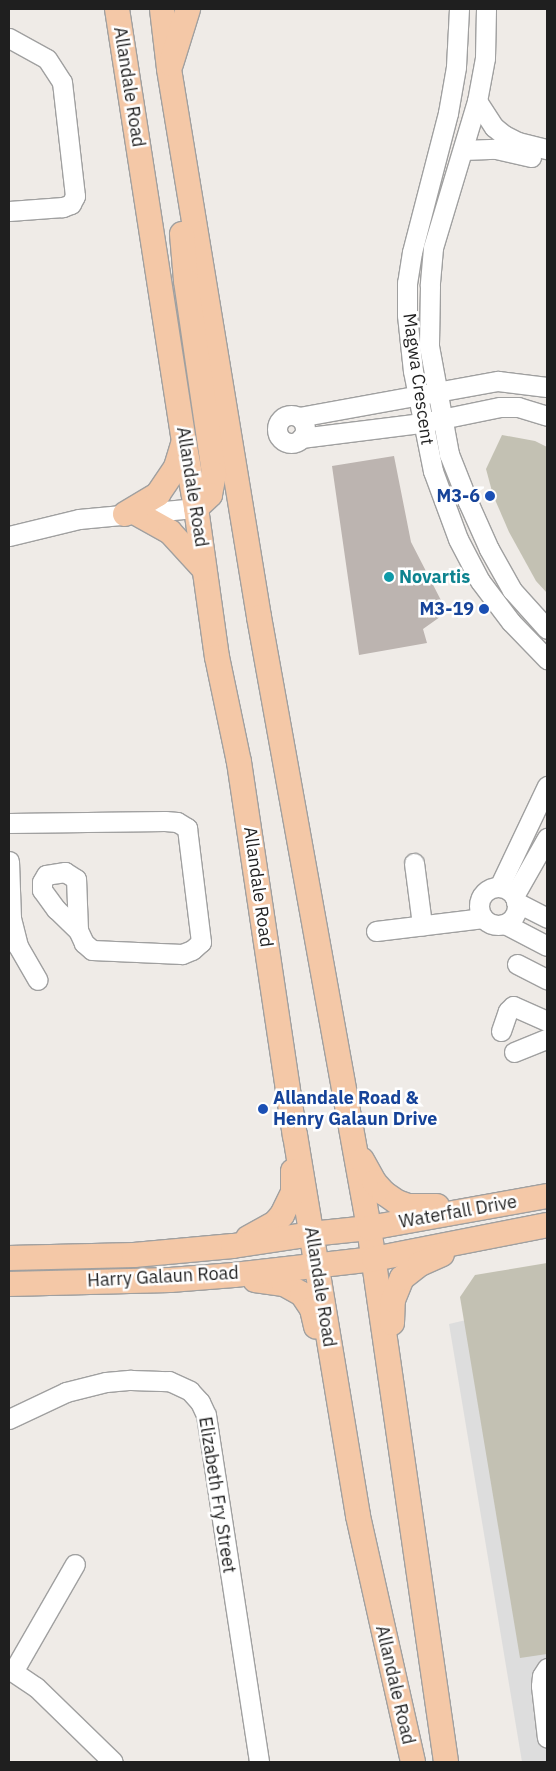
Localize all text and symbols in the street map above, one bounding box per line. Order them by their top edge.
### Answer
street label: Allandale Road [109,25,149,149]
street label: Magwa Crescent [398,312,438,446]
street label: Allandale Road [172,425,212,549]
place label: M3-6 [436,485,480,507]
marker: M3-6 [484,490,496,502]
place label: Novartis [399,566,470,588]
marker: Novartis [383,571,395,583]
place label: M3-19 [420,598,474,620]
marker: M3-19 [478,603,490,615]
street label: Allandale Road [239,825,277,949]
place label: Allandale Road & Henry Galaun Drive [273,1088,437,1130]
marker: Allandale Road & Henry Galaun Drive [257,1103,269,1115]
street label: Waterfall Drive [397,1191,519,1233]
street label: Allandale Road [300,1225,340,1349]
street label: Harry Galaun Road [87,1262,239,1292]
street label: Elizabeth Fry Street [194,1415,240,1575]
street label: Allandale Road [371,1623,419,1747]

